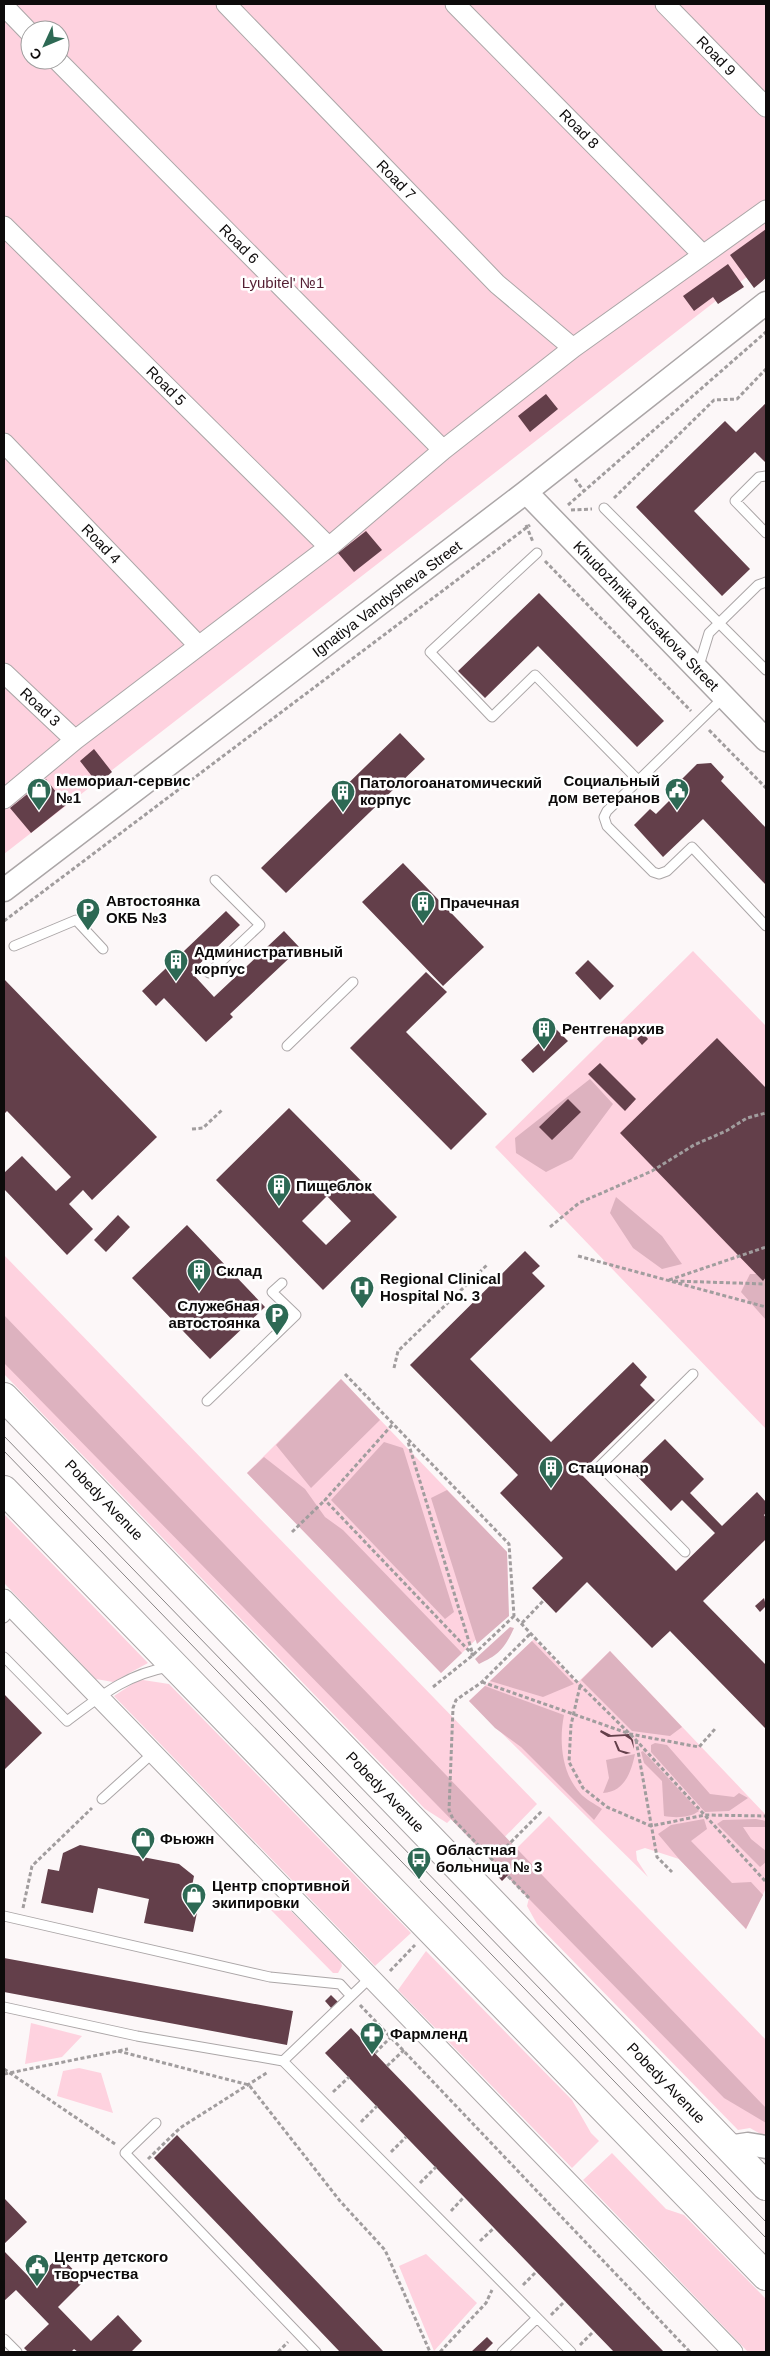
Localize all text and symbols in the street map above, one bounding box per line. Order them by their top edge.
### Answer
north arrow [20,20,70,70]
street label: Road 9 [693,32,739,79]
text: С [26,45,45,63]
street label: Road 8 [556,106,602,152]
street label: Road 7 [373,156,419,203]
street label: Road 6 [216,221,262,267]
park label: Lyubitel' №1 [242,274,324,291]
street label: Road 5 [143,363,189,409]
street label: Road 4 [78,520,124,567]
street label: Ignatiya Vandysheva Street [309,536,465,660]
street label: Khudozhnika Rusakova Street [570,537,723,695]
street label: Road 3 [17,684,64,729]
place label: Мемориал-сервис №1 [56,772,191,806]
place label: Социальный дом ветеранов [548,772,660,806]
place label: Патологоанатомический корпус [360,774,542,808]
shop icon: Мемориал-сервис №1 [26,777,52,811]
public building icon: Социальный дом ветеранов [664,777,690,811]
building icon: Патологоанатомический корпус [330,779,356,813]
building icon: Прачечная [410,890,436,924]
place label: Автостоянка ОКБ №3 [106,892,201,926]
place label: Прачечная [440,894,519,911]
parking icon: Автостоянка ОКБ №3 [75,897,101,931]
place label: Административный корпус [194,943,343,977]
building icon: Административный корпус [163,948,189,982]
building icon: Рентгенархив [531,1016,557,1050]
place label: Рентгенархив [562,1020,664,1037]
building icon: Пищеблок [266,1173,292,1207]
place label: Пищеблок [296,1177,372,1194]
building icon: Склад [186,1258,212,1292]
place label: Склад [216,1262,262,1279]
place label: Regional Clinical Hospital No. 3 [380,1270,501,1304]
hospital icon: Regional Clinical Hospital No. 3 [349,1275,375,1309]
place label: Служебная автостоянка [168,1297,261,1331]
parking icon: Служебная автостоянка [264,1302,290,1336]
building icon: Стационар [538,1455,564,1489]
street label: Pobedy Avenue [62,1456,147,1543]
place label: Стационар [568,1459,649,1476]
street label: Pobedy Avenue [343,1748,428,1835]
shop icon: Фьюжн [130,1826,156,1860]
place label: Фьюжн [160,1830,214,1847]
place label: Областная больница № 3 [436,1841,542,1875]
bus stop icon: Областная больница № 3 [406,1846,432,1880]
place label: Центр спортивной экипировки [212,1877,350,1911]
shop icon: Центр спортивной экипировки [181,1882,207,1916]
pharmacy icon: Фармленд [359,2021,385,2055]
place label: Фармленд [390,2025,468,2042]
street label: Pobedy Avenue [624,2039,709,2126]
place label: Центр детского творчества [54,2248,168,2282]
public building icon: Центр детского творчества [24,2253,50,2287]

